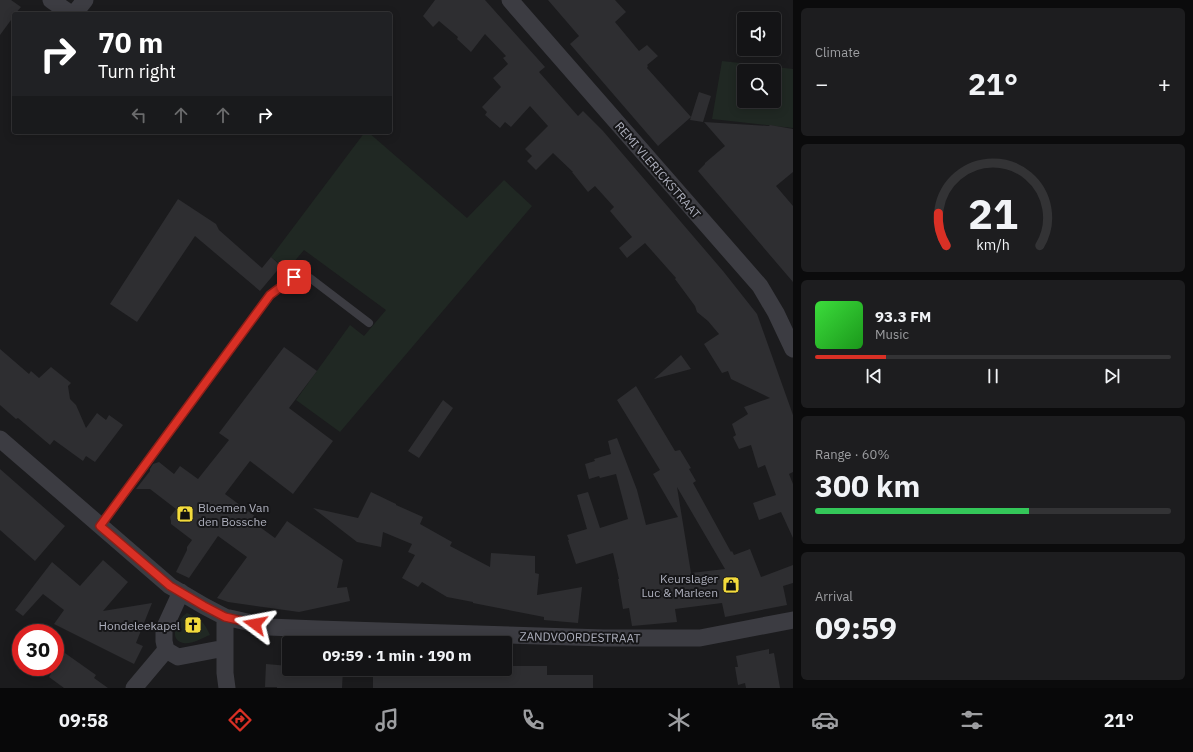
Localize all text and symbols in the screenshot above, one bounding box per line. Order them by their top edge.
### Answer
map controls [737,12,781,108]
button: sound [737,12,781,56]
text: 70 m [98,24,163,61]
icon: right [32,28,84,80]
text: Climate [815,44,860,61]
text: Turn right [98,60,176,83]
button: search [737,64,781,108]
text: 21° [968,64,1018,103]
text: − [815,69,828,98]
text: + [1158,69,1171,98]
icon: left [128,104,150,126]
icon: ahead [170,104,192,126]
icon: ahead [212,104,234,126]
icon: right [254,104,276,126]
street label: REMI VLERICKSTRAAT [612,119,704,221]
text: 21 [968,186,1018,240]
text: km/h [976,235,1010,254]
pin [277,260,311,294]
icon: arrive [283,266,305,288]
text: 93.3 FM [875,307,931,326]
text: Music [875,326,909,343]
icon: previous [863,365,885,387]
icon: pause [982,365,1004,387]
icon: next [1101,365,1123,387]
text: Range · 60% [815,446,889,463]
text: 300 km [815,466,920,505]
place label: Bloemen Van den Bossche [198,500,269,529]
shop icon: Bloemen Van den Bossche [175,504,195,524]
place label: Keurslager Luc & Marleen [641,571,719,600]
shop icon: Keurslager Luc & Marleen [721,575,741,595]
text: Arrival [815,588,853,605]
position arrow [234,603,276,645]
text: 09:59 [815,608,897,647]
church icon: Hondeleekapel [183,615,203,635]
place label: Hondeleekapel [99,618,180,633]
speed limit sign: 30 [12,624,64,676]
street label: ZANDVOORDESTRAAT [519,628,641,646]
text: 09:59 · 1 min · 190 m [323,646,471,665]
icon: directions [226,706,254,734]
icon: music [373,706,401,734]
icon: phone [519,706,547,734]
icon: climate [665,706,693,734]
icon: car [811,706,839,734]
icon: filters [958,706,986,734]
text: 09:58 [59,709,108,732]
text: 21° [1104,709,1134,732]

